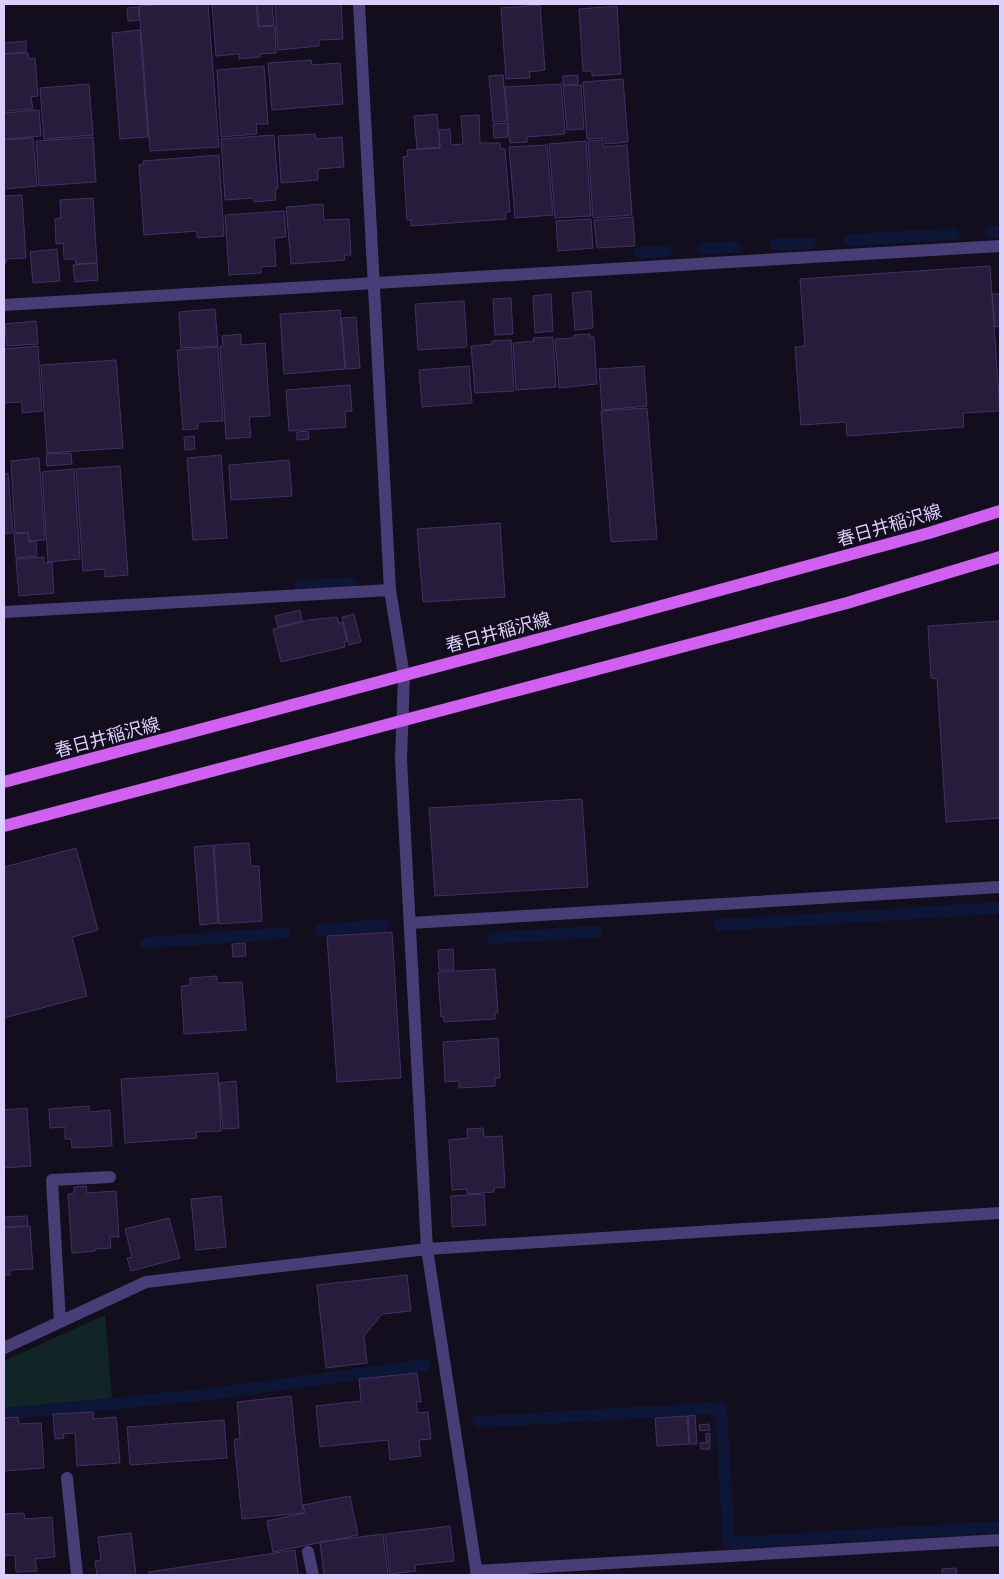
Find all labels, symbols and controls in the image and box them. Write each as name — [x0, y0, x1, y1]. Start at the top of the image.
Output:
street label: 春日井稲沢線 — [834, 500, 944, 550]
street label: 春日井稲沢線 — [443, 608, 553, 656]
street label: 春日井稲沢線 — [52, 713, 162, 761]

